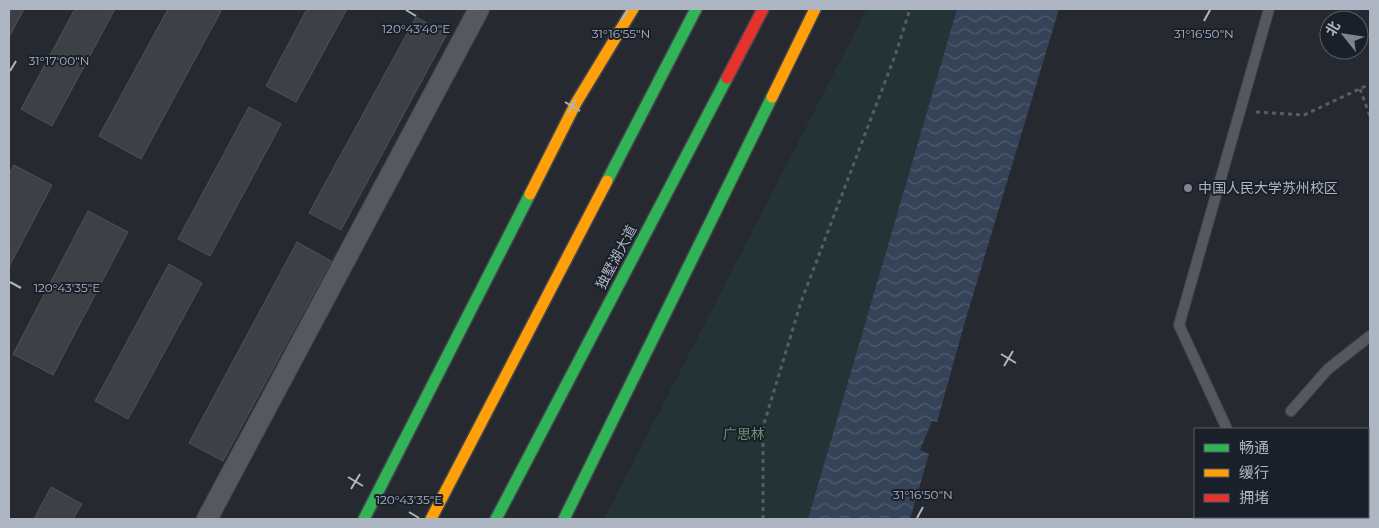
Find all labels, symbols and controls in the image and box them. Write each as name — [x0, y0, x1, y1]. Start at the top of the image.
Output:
north arrow — [1319, 10, 1369, 60]
text: 北 — [1321, 18, 1344, 39]
text: 120°43'40"E — [382, 21, 450, 36]
text: 31°16'55"N — [592, 26, 650, 41]
text: 31°16'50"N — [1174, 26, 1234, 41]
text: 31°17'00"N — [28, 53, 90, 68]
place label: 中国人民大学苏州校区 — [1198, 179, 1338, 197]
marker: 中国人民大学苏州校区 — [1182, 182, 1194, 194]
street label: 独墅湖大道 — [592, 222, 640, 292]
text: 120°43'35"E — [34, 280, 100, 295]
park label: 广思林 — [723, 425, 765, 443]
legend — [1194, 428, 1369, 518]
text: 畅通 — [1239, 438, 1269, 457]
text: 缓行 — [1239, 463, 1269, 482]
text: 31°16'50"N — [893, 487, 953, 502]
text: 拥堵 — [1239, 488, 1269, 507]
text: 120°43'35"E — [376, 492, 442, 507]

